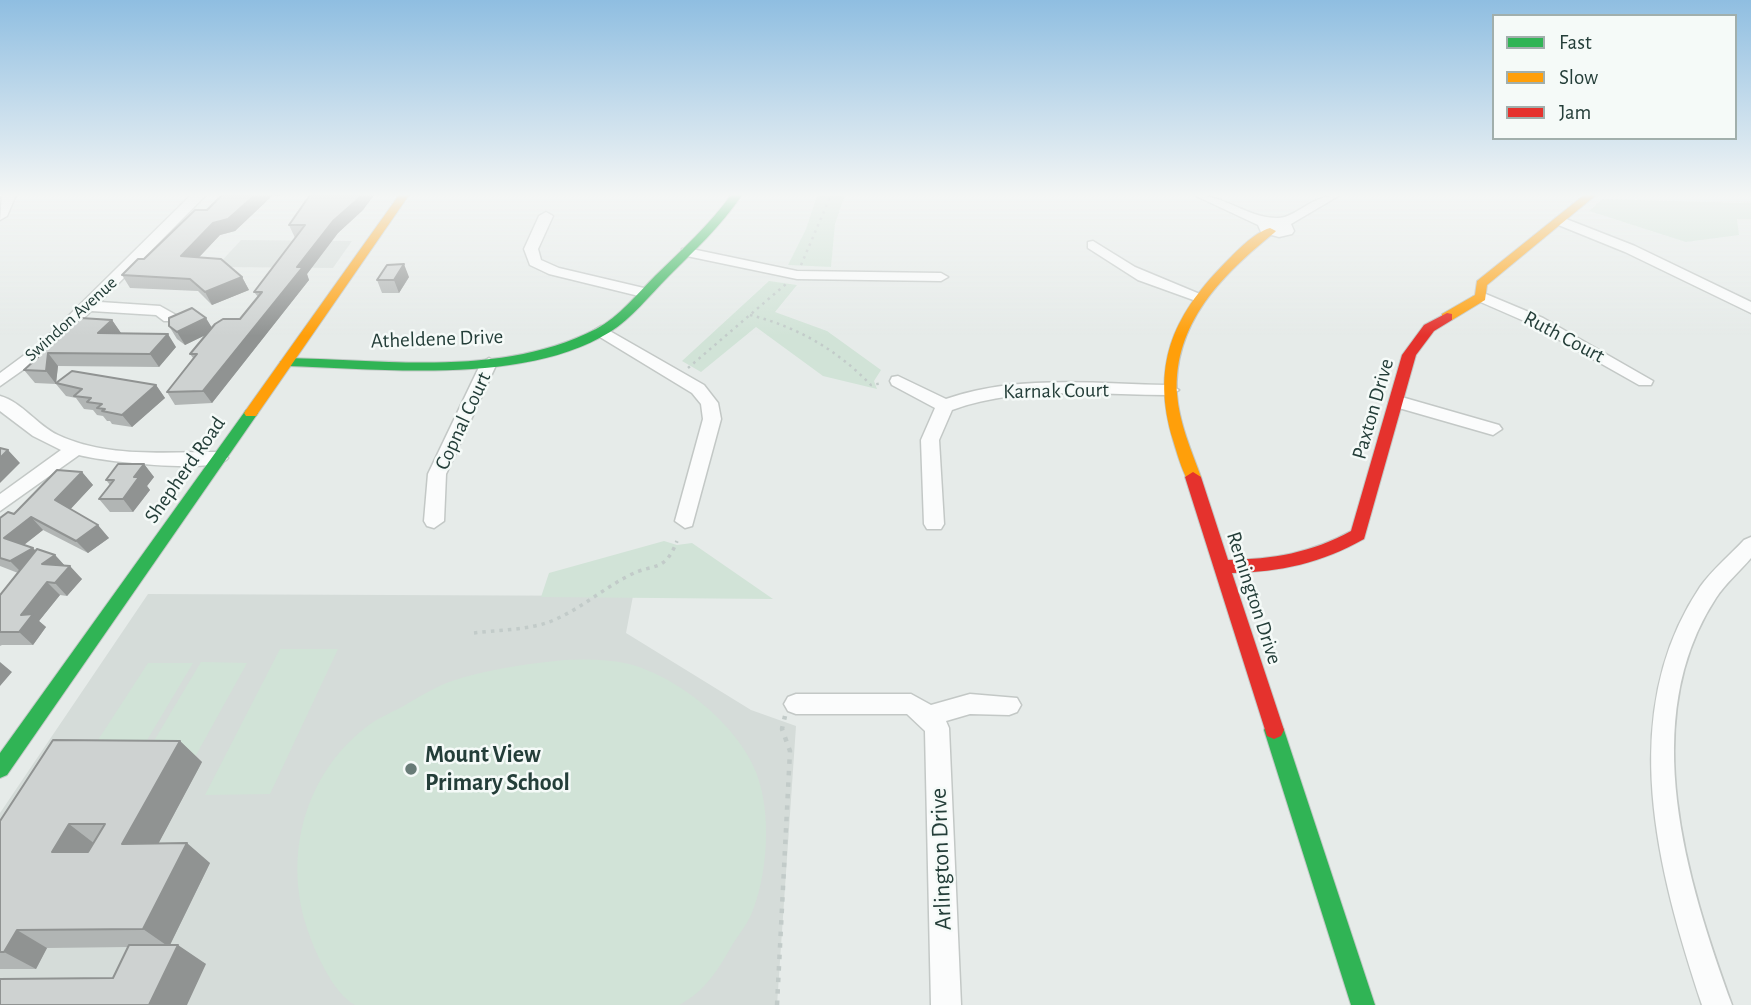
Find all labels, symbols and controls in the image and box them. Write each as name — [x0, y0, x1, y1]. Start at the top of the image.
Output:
legend — [1492, 14, 1737, 140]
text: Fast — [1559, 32, 1592, 53]
text: Slow — [1559, 67, 1598, 88]
text: Jam — [1559, 102, 1591, 123]
street label: Swindon Avenue — [20, 272, 122, 366]
street label: Ruth Court — [1519, 305, 1609, 369]
street label: Atheldene Drive — [370, 324, 504, 354]
street label: Paxton Drive — [1347, 356, 1399, 462]
street label: Copnal Court — [429, 368, 497, 474]
street label: Karnak Court — [1003, 377, 1109, 405]
street label: Shepherd Road — [139, 412, 231, 528]
street label: Remington Drive — [1221, 528, 1287, 668]
place label: Mount View Primary School — [425, 741, 570, 797]
marker: Mount View Primary School — [403, 761, 419, 777]
street label: Arlington Drive — [924, 787, 958, 931]

